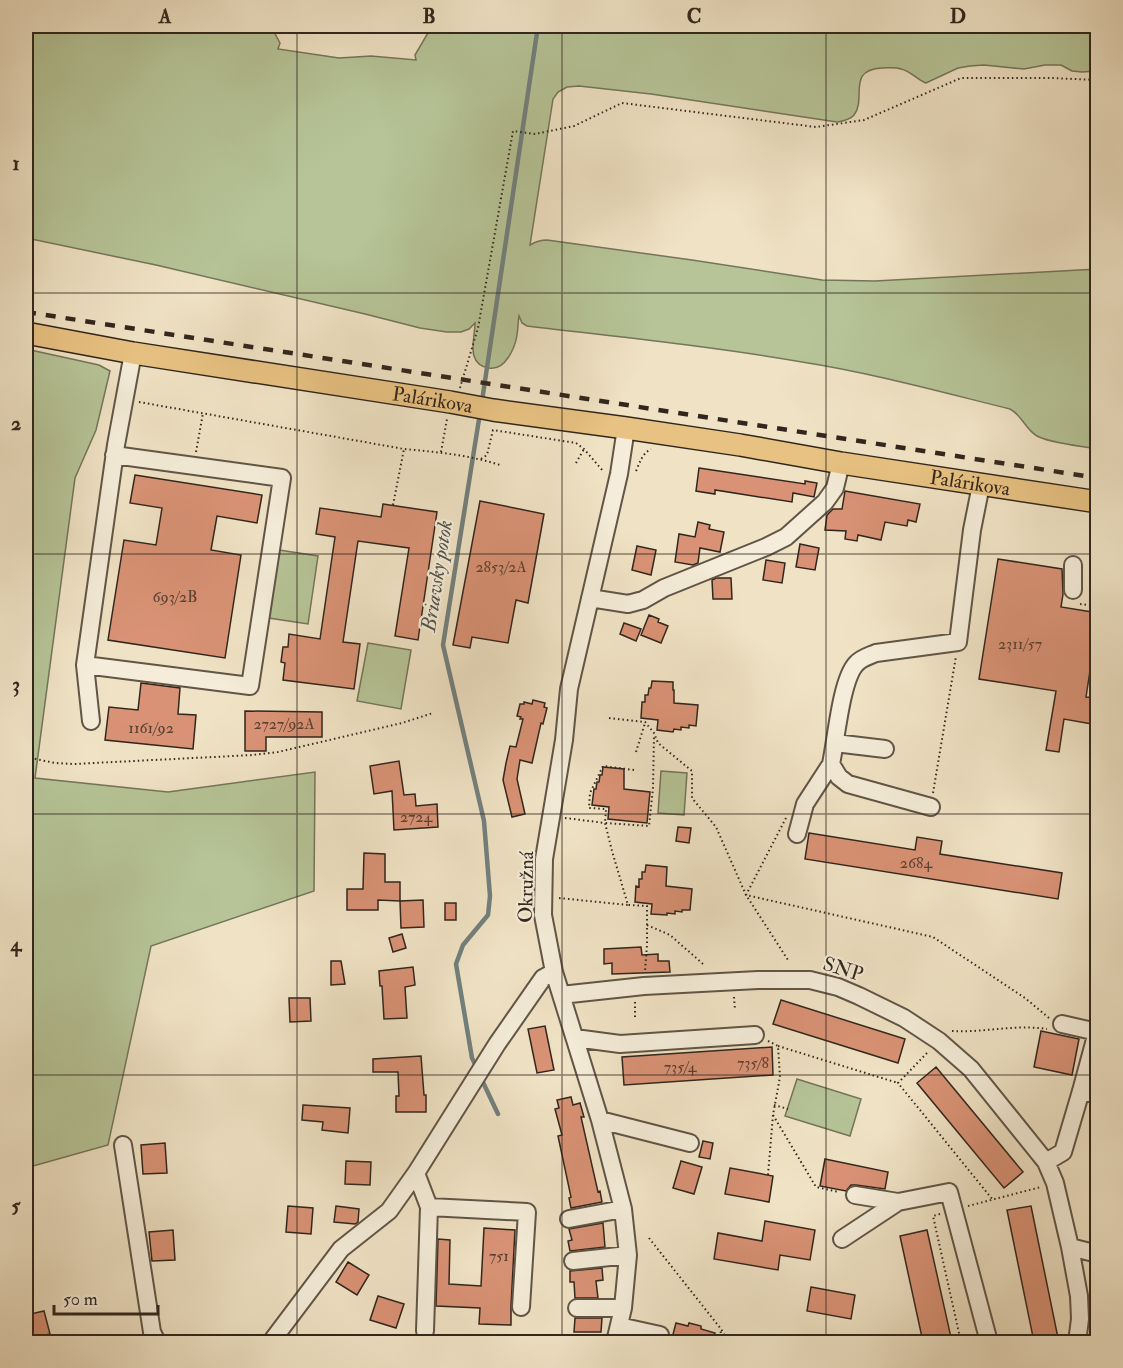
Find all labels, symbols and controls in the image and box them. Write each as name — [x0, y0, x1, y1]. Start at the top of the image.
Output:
text: A — [158, 4, 172, 29]
text: B — [422, 4, 436, 29]
text: C — [687, 4, 701, 29]
text: D — [950, 4, 966, 29]
text: 1 — [12, 151, 20, 176]
street label: Palárikova — [391, 381, 476, 419]
text: 2 — [11, 411, 21, 436]
street label: Palárikova — [928, 464, 1013, 501]
water label: Briavsky potok — [415, 518, 459, 635]
house number: 2853/2A — [475, 557, 527, 577]
house number: 693/2B — [152, 587, 198, 607]
house number: 2311/57 — [998, 634, 1043, 654]
text: 3 — [12, 672, 20, 697]
house number: 2727/92A — [253, 714, 315, 734]
house number: 1161/92 — [128, 718, 174, 738]
house number: 2724 — [400, 807, 433, 827]
street label: Okružná — [513, 850, 539, 923]
house number: 2684 — [900, 853, 934, 873]
text: 4 — [10, 932, 23, 957]
street label: SNP — [820, 951, 867, 987]
house number: 735/8 — [737, 1053, 770, 1073]
house number: 735/4 — [664, 1057, 698, 1077]
text: 5 — [12, 1193, 22, 1218]
house number: 751 — [489, 1246, 509, 1266]
scale bar — [54, 1278, 158, 1316]
text: 50 m — [63, 1288, 98, 1311]

